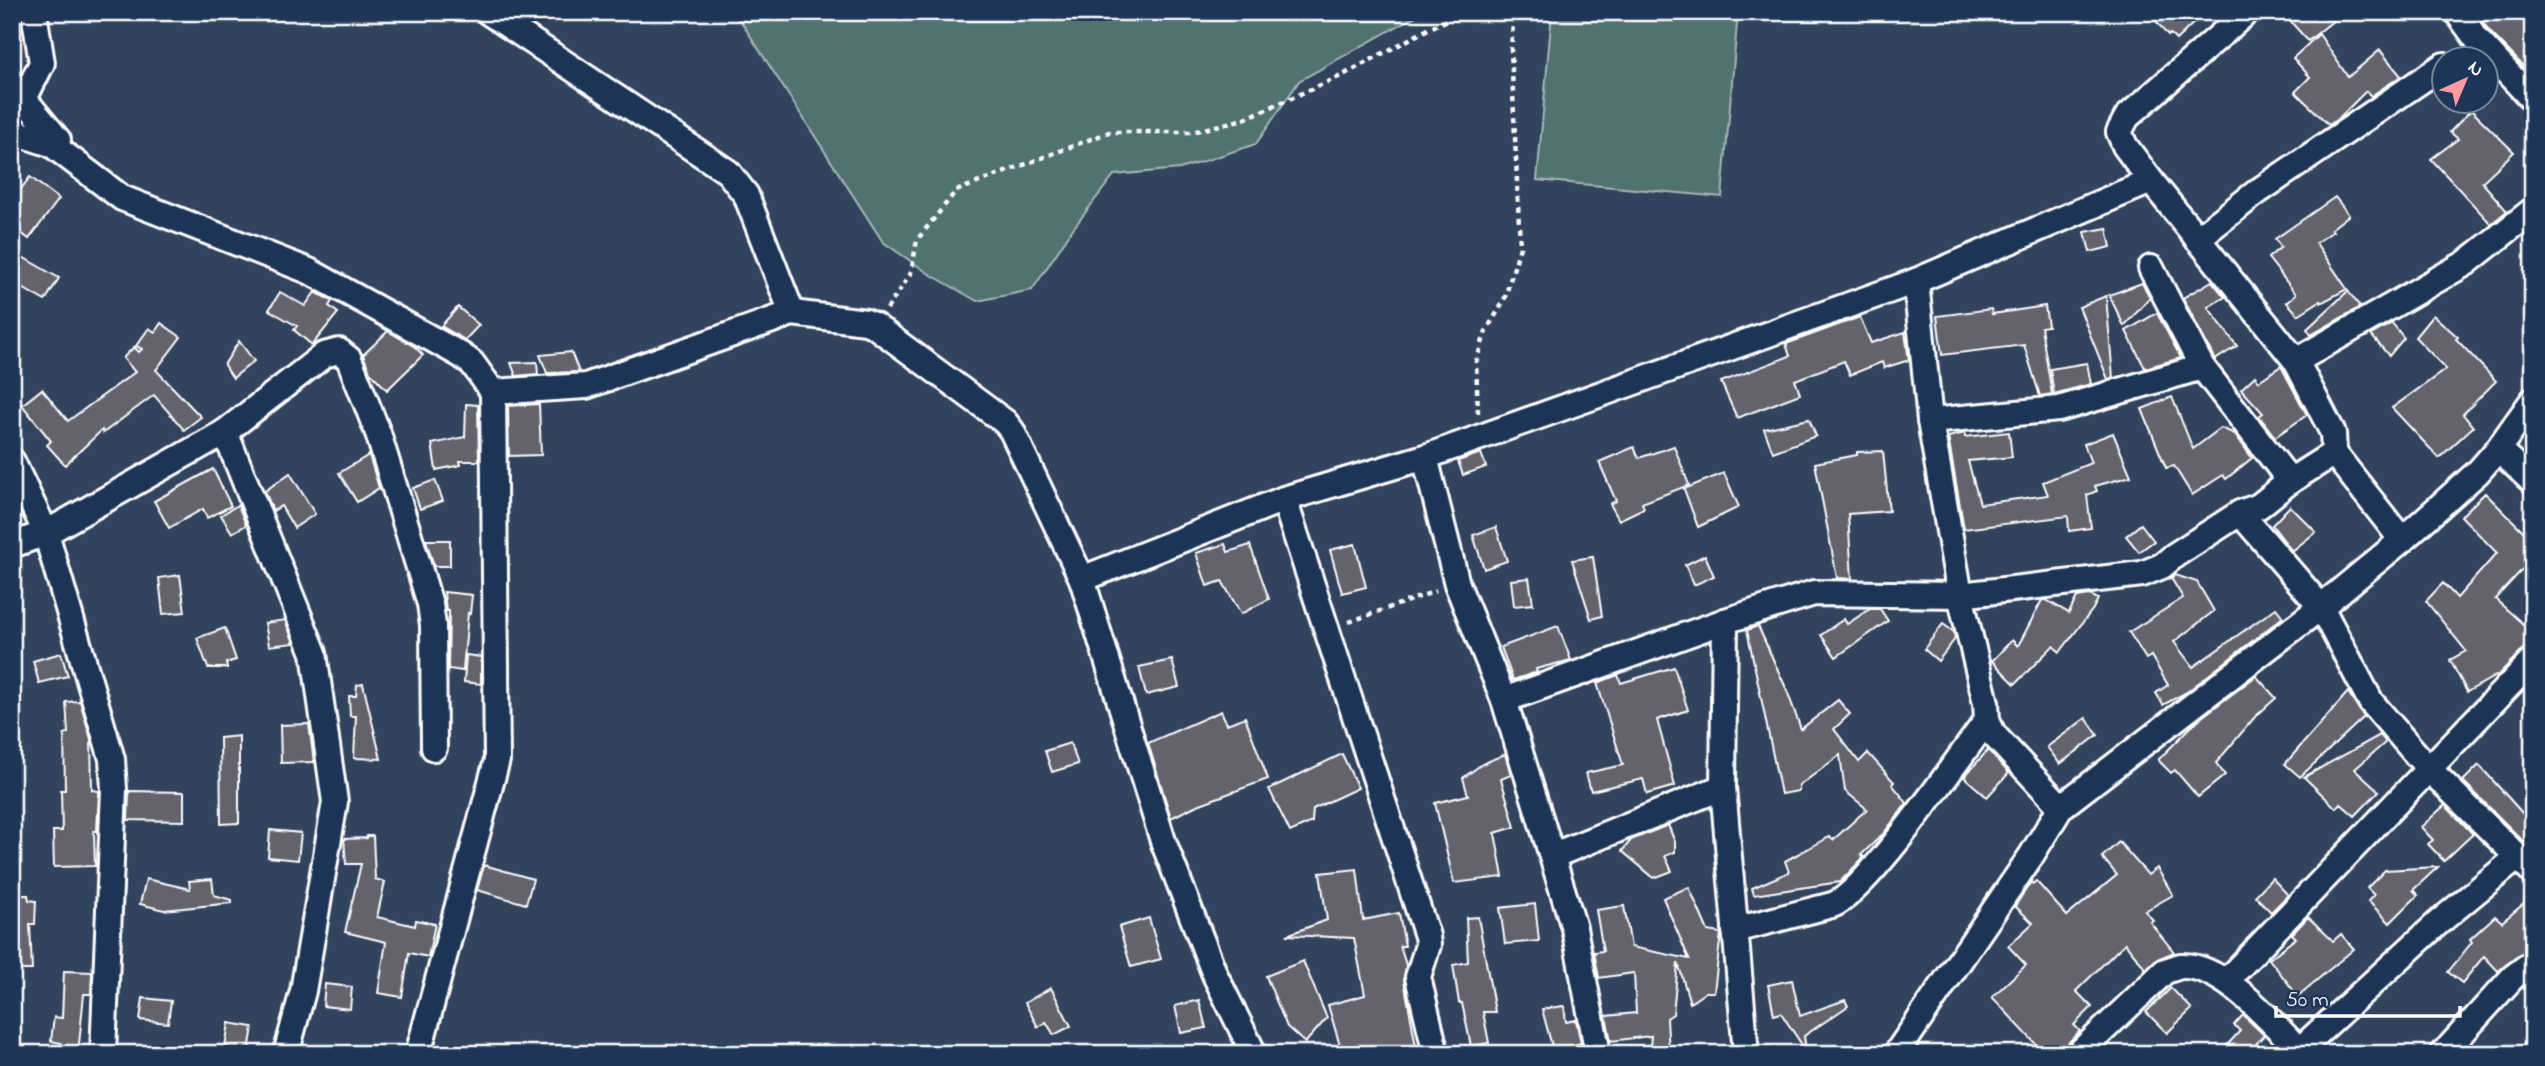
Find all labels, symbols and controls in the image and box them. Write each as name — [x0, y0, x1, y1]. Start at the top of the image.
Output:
north arrow — [2430, 46, 2500, 116]
text: N — [2461, 55, 2489, 84]
scale bar — [2276, 975, 2459, 1019]
text: 50 m — [2286, 986, 2329, 1016]

